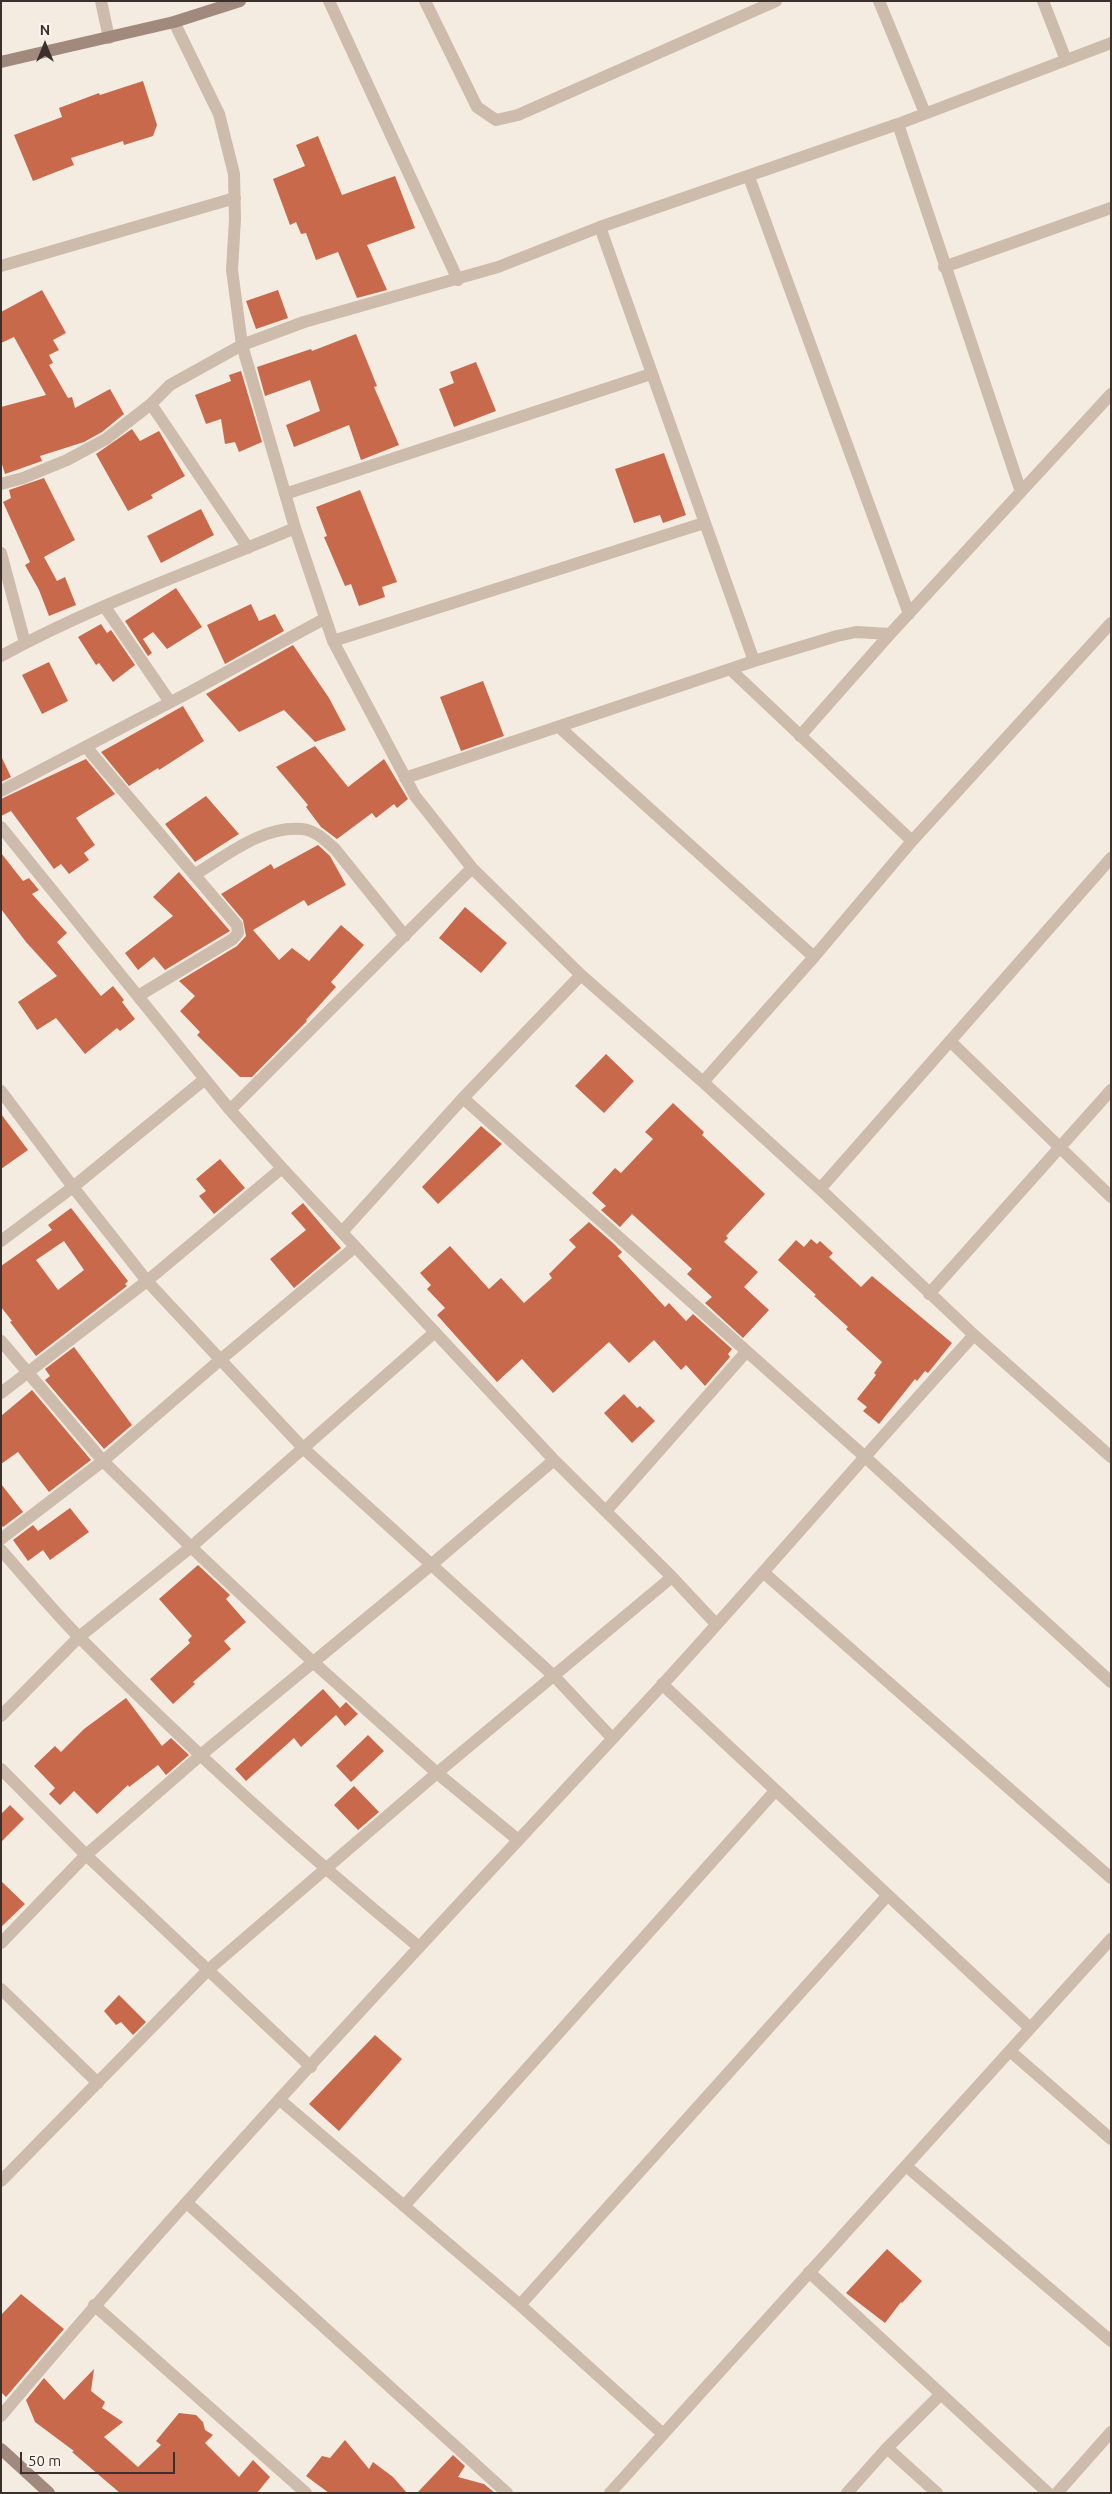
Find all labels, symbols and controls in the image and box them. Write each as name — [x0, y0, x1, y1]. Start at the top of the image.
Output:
north arrow — [20, 20, 70, 70]
text: N — [40, 22, 50, 38]
scale bar — [22, 2442, 178, 2474]
text: 50 m — [28, 2452, 61, 2469]

